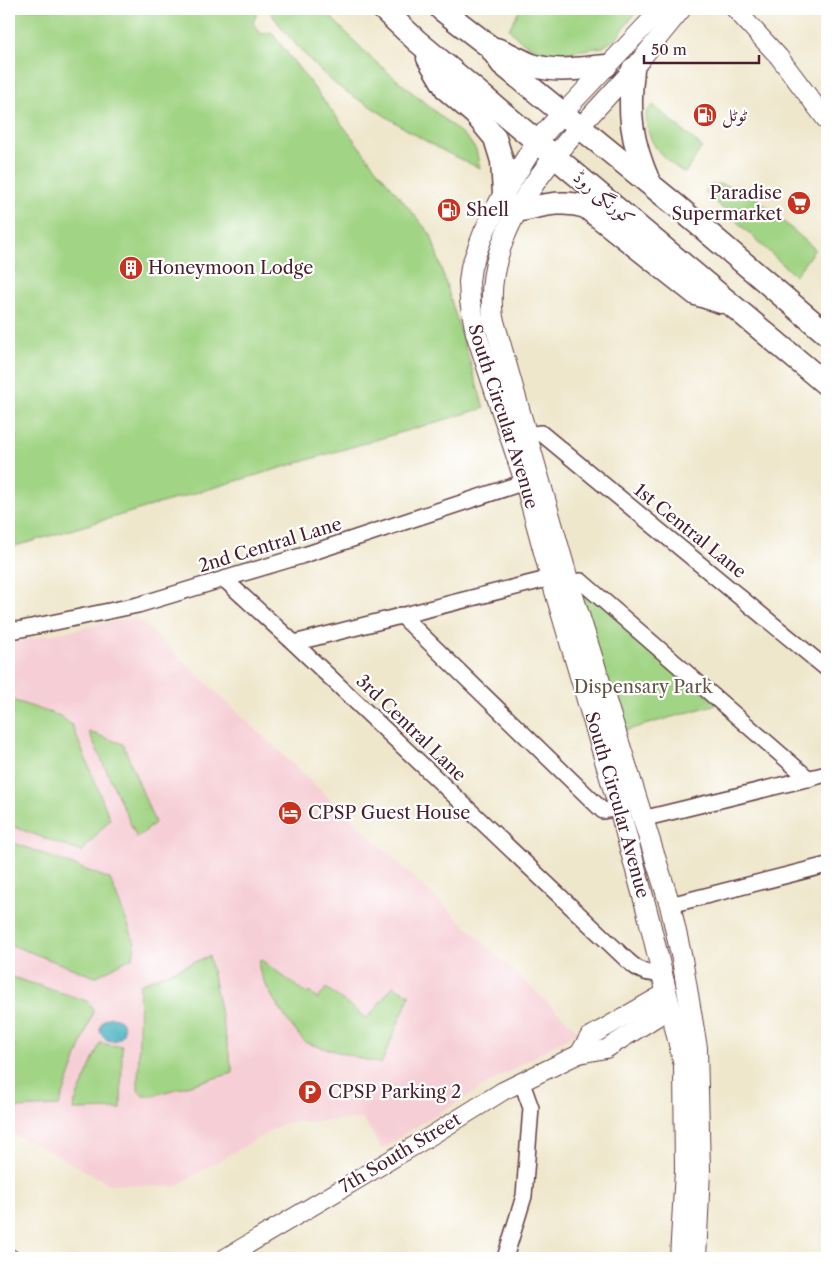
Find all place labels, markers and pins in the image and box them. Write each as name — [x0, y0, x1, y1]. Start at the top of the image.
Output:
fuel station icon: ٹوٹل — [692, 102, 718, 128]
place label: ٹوٹل — [722, 104, 748, 128]
place label: Paradise Supermarket — [671, 182, 783, 225]
supermarket icon: Paradise Supermarket — [786, 190, 812, 216]
fuel station icon: Shell — [436, 197, 462, 223]
place label: Shell — [466, 199, 509, 221]
building icon: Honeymoon Lodge — [118, 255, 144, 281]
place label: Honeymoon Lodge — [148, 257, 313, 279]
hotel icon: CPSP Guest House — [277, 800, 303, 826]
place label: CPSP Guest House — [308, 802, 470, 824]
parking icon: CPSP Parking 2 — [297, 1079, 323, 1105]
place label: CPSP Parking 2 — [328, 1081, 461, 1103]

